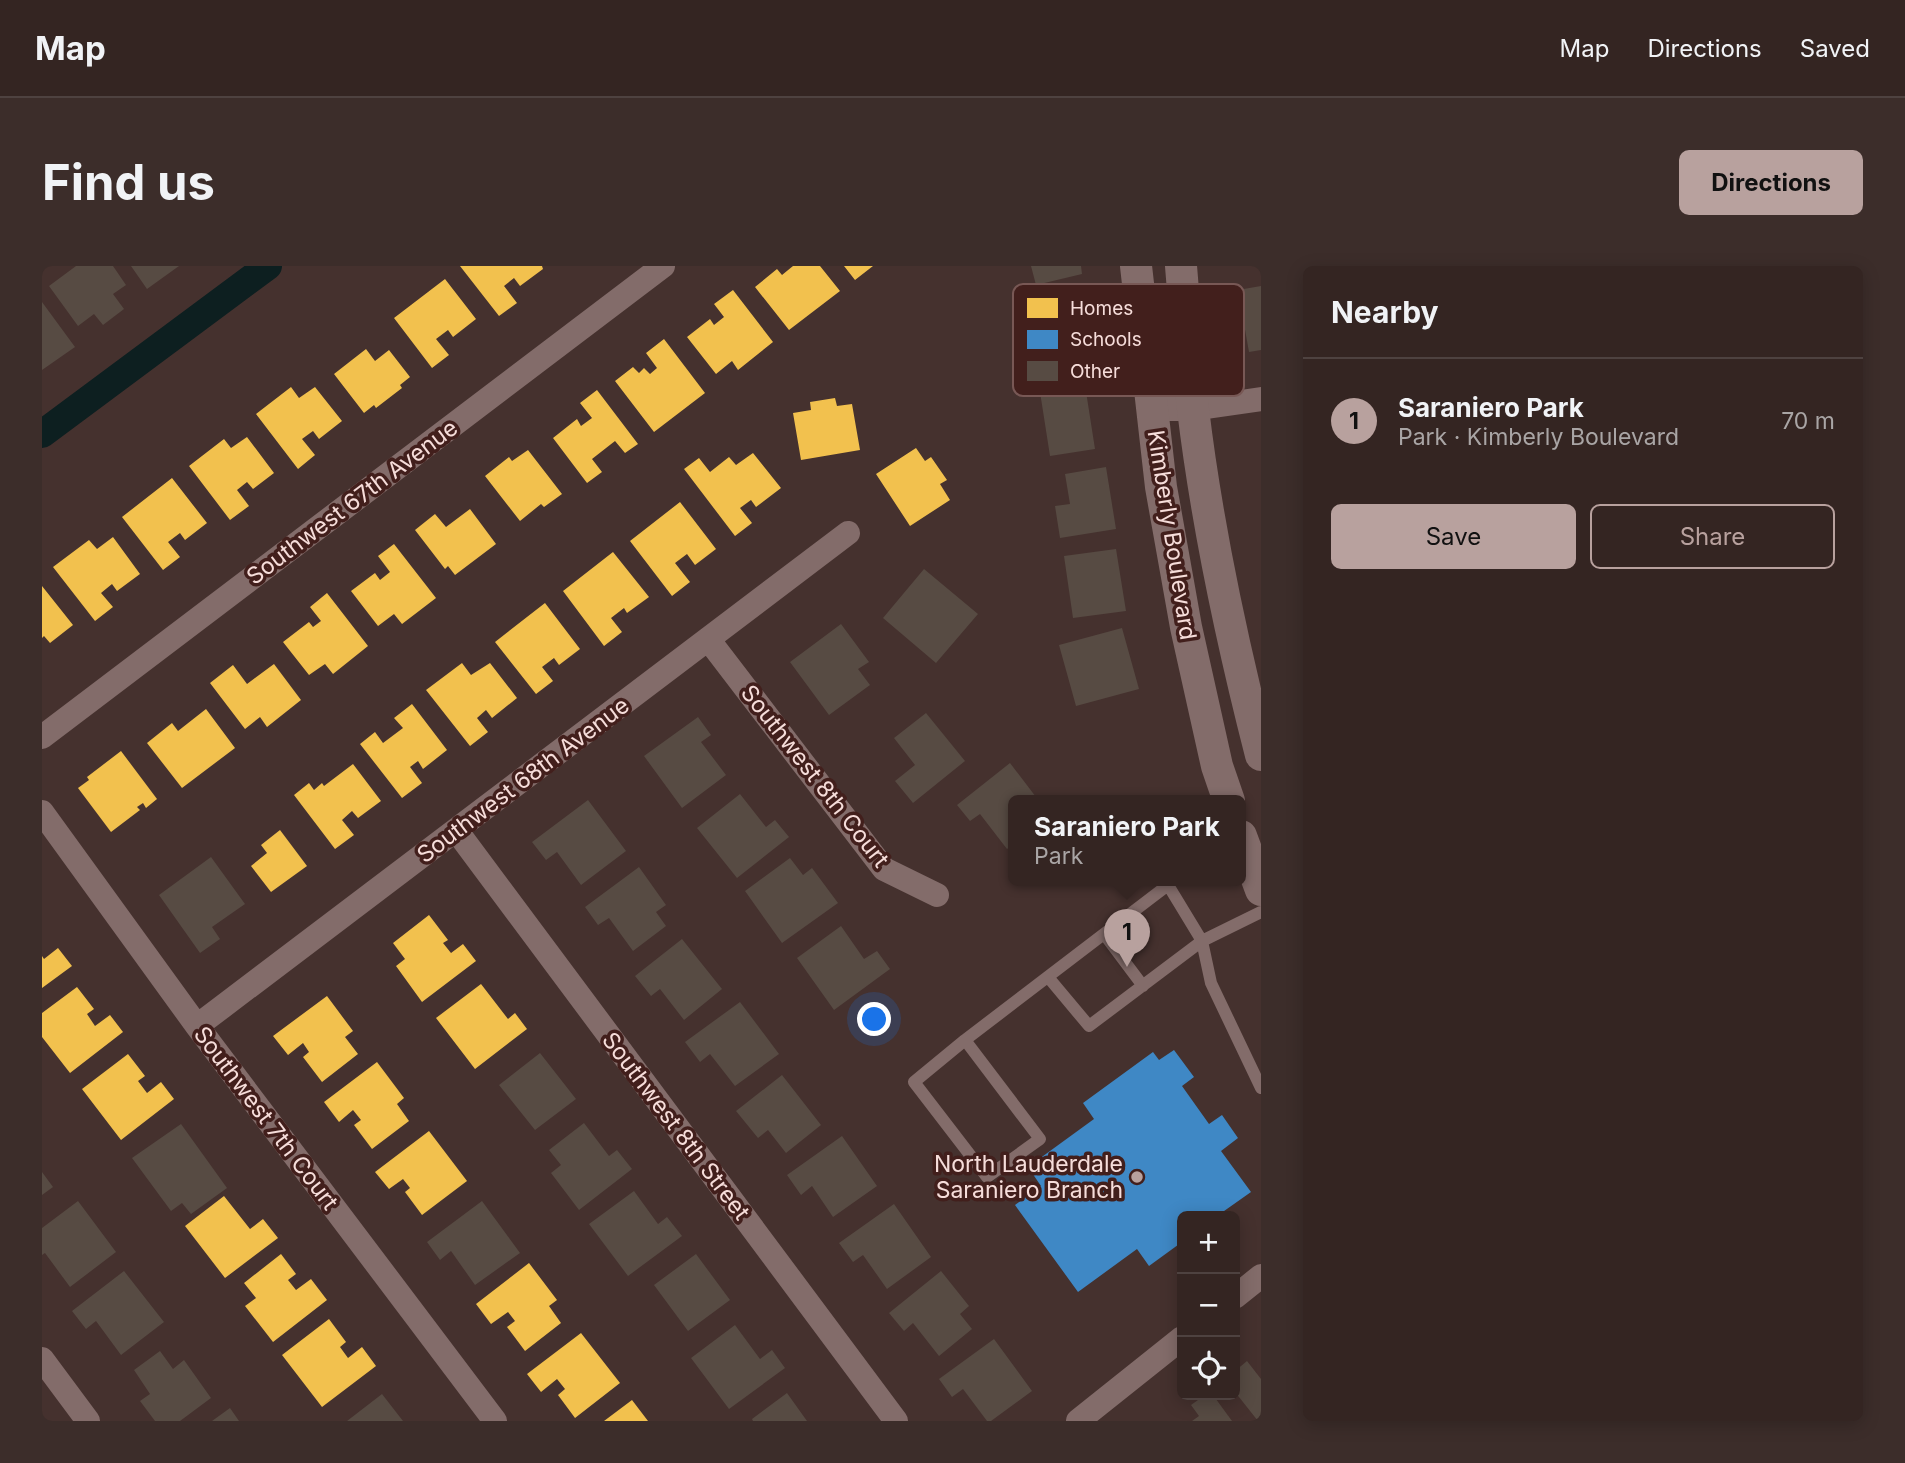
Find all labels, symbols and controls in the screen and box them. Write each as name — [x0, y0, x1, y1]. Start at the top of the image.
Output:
text: Map — [35, 28, 106, 68]
text: Map — [1560, 34, 1609, 63]
text: Directions — [1647, 34, 1762, 63]
text: Saved — [1800, 34, 1870, 63]
button: Directions — [1679, 150, 1863, 215]
text: Find us — [42, 153, 215, 212]
legend — [1013, 284, 1244, 396]
text: Nearby — [1331, 294, 1439, 330]
text: Homes — [1070, 297, 1133, 320]
text: Schools — [1070, 328, 1142, 351]
text: Other — [1070, 360, 1120, 383]
text: Saraniero Park — [1398, 392, 1584, 423]
text: 1 — [1349, 407, 1359, 435]
text: 70 m — [1781, 407, 1835, 435]
street label: Southwest 67th Avenue — [241, 414, 463, 590]
text: Park · Kimberly Boulevard — [1398, 423, 1679, 451]
street label: Kimberly Boulevard — [1142, 428, 1202, 642]
button: Save — [1331, 504, 1576, 569]
button: Share — [1590, 504, 1835, 569]
street label: Southwest 8th Court — [735, 679, 895, 873]
street label: Southwest 68th Avenue — [412, 691, 634, 869]
popup — [1008, 795, 1246, 886]
text: Saraniero Park — [1034, 811, 1220, 842]
text: Park — [1034, 842, 1083, 870]
pin: 1 — [1104, 909, 1150, 967]
your location — [857, 1002, 891, 1036]
street label: Southwest 7th Court — [188, 1021, 344, 1216]
street label: Southwest 8th Street — [596, 1027, 756, 1226]
place label: North Lauderdale Saraniero Branch — [934, 1150, 1123, 1204]
marker: North Lauderdale Saraniero Branch — [1129, 1169, 1145, 1185]
map controls — [1177, 1211, 1240, 1400]
button: + — [1177, 1211, 1240, 1274]
button: − — [1177, 1274, 1240, 1337]
button: locate — [1177, 1337, 1240, 1400]

